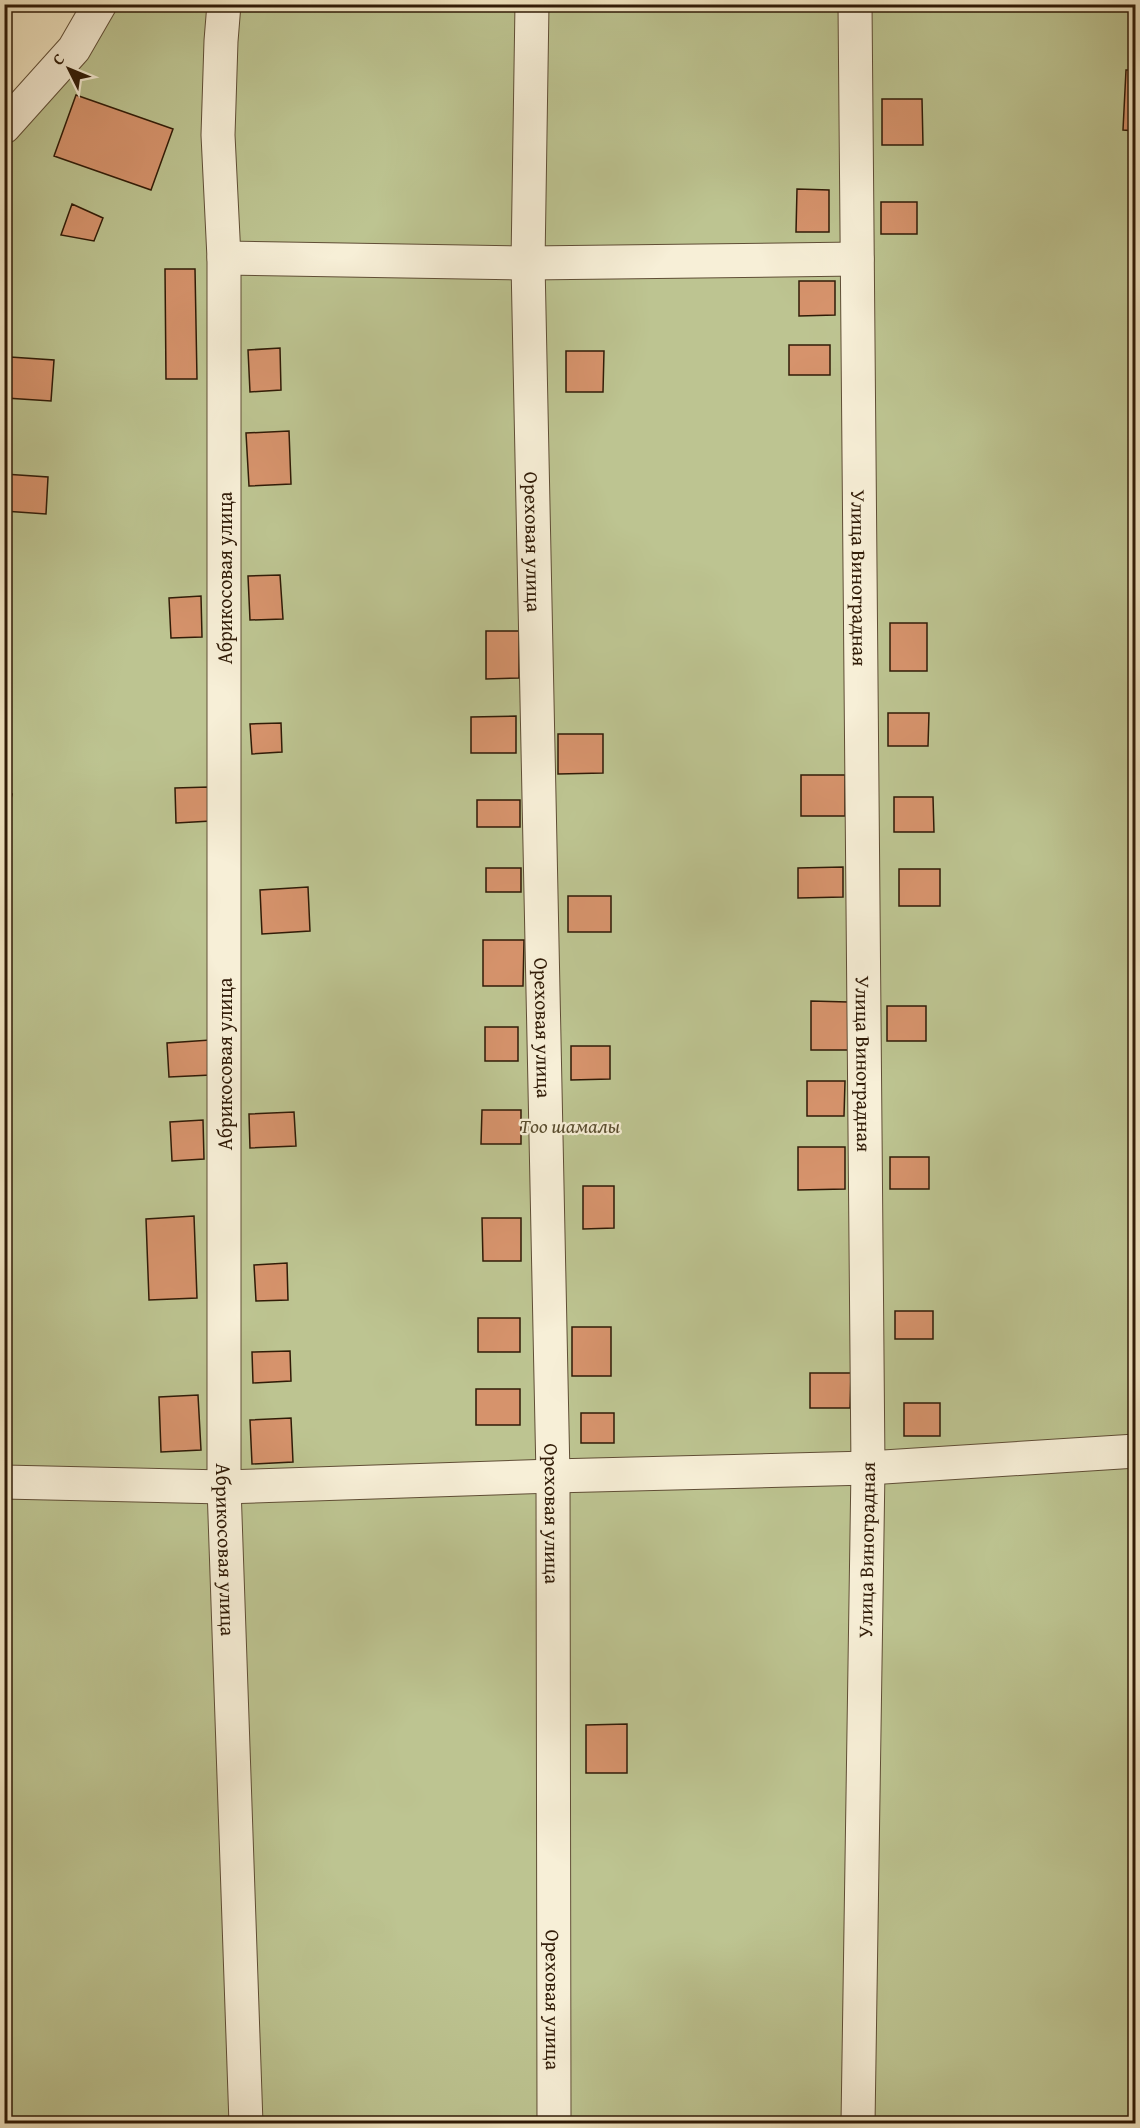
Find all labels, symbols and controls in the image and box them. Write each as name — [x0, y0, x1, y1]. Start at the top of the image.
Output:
north arrow — [39, 39, 99, 99]
text: С — [46, 47, 70, 70]
street label: Ореховая улица — [518, 471, 550, 613]
street label: Улица Виноградная — [845, 490, 875, 666]
street label: Абрикосовая улица — [210, 491, 239, 664]
street label: Ореховая улица — [528, 957, 560, 1099]
street label: Улица Виноградная — [849, 976, 880, 1152]
street label: Абрикосовая улица — [210, 977, 239, 1150]
park label: Тоо шамалы — [520, 1111, 621, 1140]
street label: Ореховая улица — [538, 1443, 568, 1585]
street label: Улица Виноградная — [850, 1462, 882, 1638]
street label: Абрикосовая улица — [209, 1463, 244, 1637]
street label: Ореховая улица — [539, 1929, 568, 2071]

